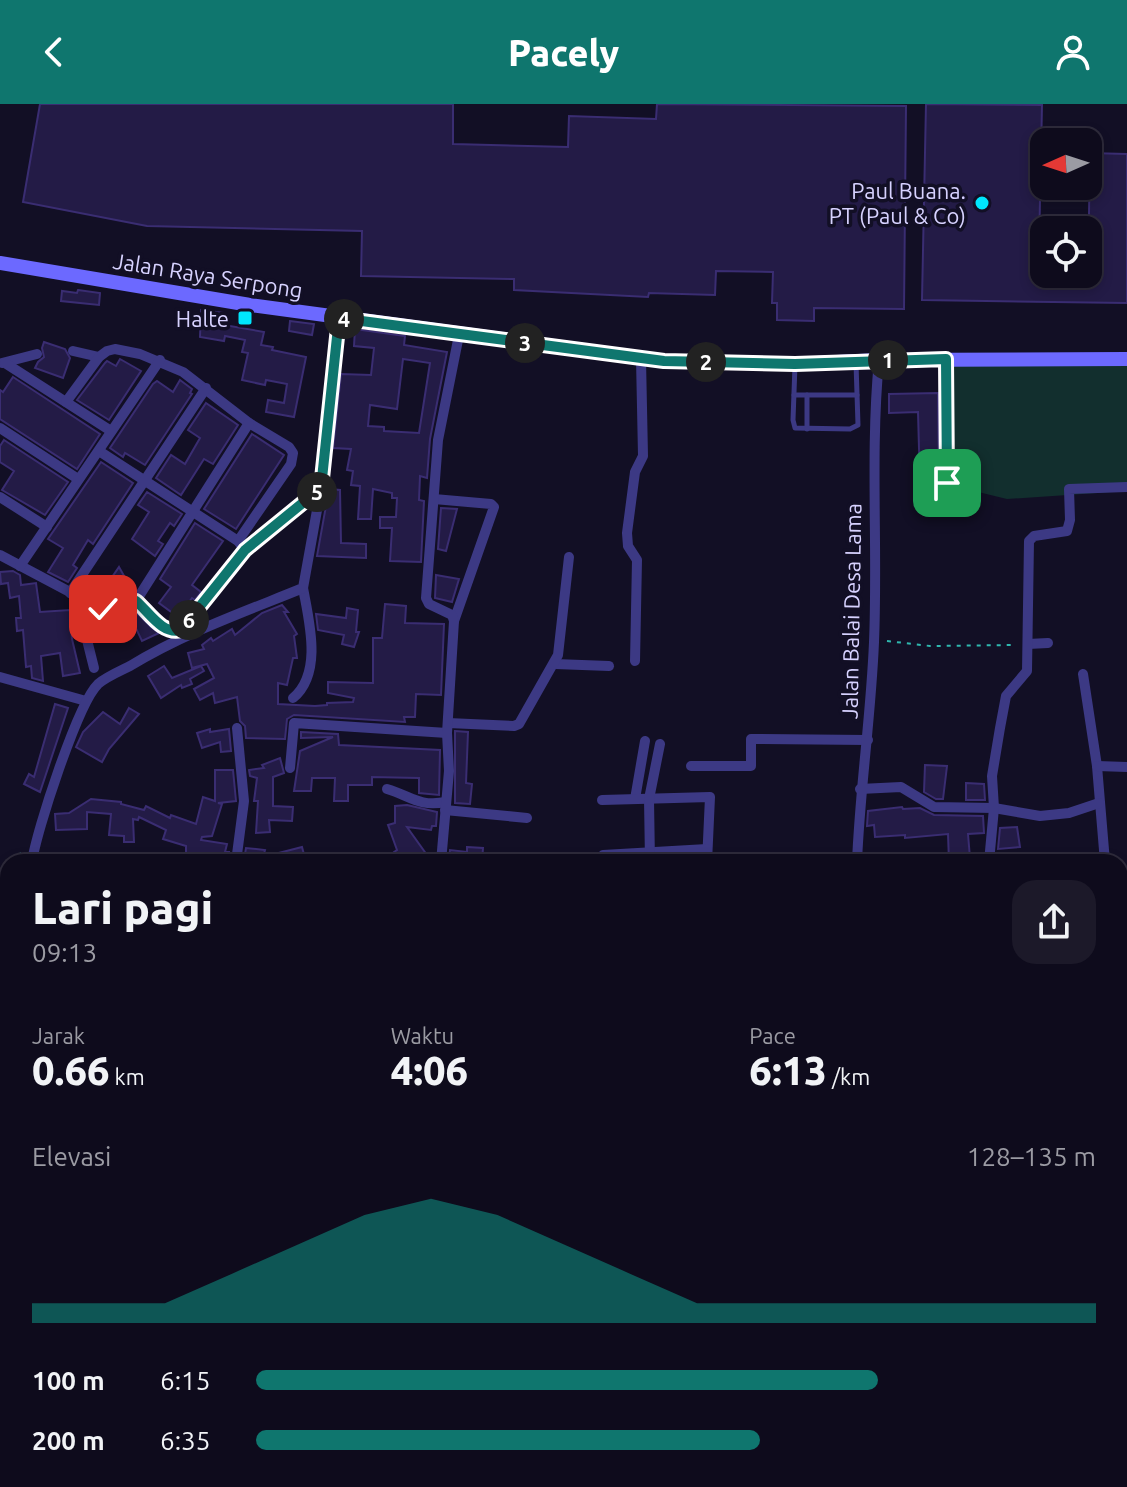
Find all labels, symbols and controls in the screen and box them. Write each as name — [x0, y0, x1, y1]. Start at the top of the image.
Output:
icon: back — [32, 30, 76, 74]
icon: person — [1051, 30, 1095, 74]
text: Pacely — [508, 32, 619, 73]
north arrow — [1030, 128, 1102, 200]
map controls — [1030, 128, 1102, 288]
place label: Paul Buana. PT (Paul & Co) — [829, 178, 966, 229]
marker: Paul Buana. PT (Paul & Co) — [973, 194, 991, 212]
button: locate — [1030, 216, 1102, 288]
street label: Jalan Raya Serpong — [111, 248, 305, 302]
pin: 4 — [324, 299, 364, 339]
place label: Halte — [176, 306, 229, 331]
text: 4 — [338, 306, 350, 331]
marker: Halte — [236, 309, 254, 327]
pin: 3 — [505, 323, 545, 363]
text: 3 — [519, 330, 531, 355]
pin: 1 — [868, 340, 908, 380]
pin: 2 — [686, 342, 726, 382]
text: 1 — [882, 347, 894, 372]
text: 2 — [700, 349, 712, 374]
pin — [913, 449, 981, 517]
icon: arrive — [925, 461, 969, 505]
pin: 5 — [297, 472, 337, 512]
text: 5 — [311, 479, 323, 504]
street label: Jalan Balai Desa Lama — [837, 503, 865, 719]
pin — [69, 575, 137, 643]
icon: check — [81, 587, 125, 631]
pin: 6 — [169, 600, 209, 640]
text: 6 — [183, 607, 195, 632]
button: share — [1012, 880, 1096, 964]
text: Lari pagi — [32, 883, 213, 932]
text: 09:13 — [32, 938, 97, 967]
text: Jarak — [32, 1023, 85, 1048]
text: Waktu — [391, 1023, 454, 1048]
text: Pace — [749, 1023, 796, 1048]
text: 0.66 — [32, 1048, 110, 1093]
text: 4:06 — [391, 1048, 468, 1093]
text: 6:13 — [749, 1048, 827, 1093]
text: km — [110, 1064, 145, 1089]
text: /km — [827, 1064, 870, 1089]
text: Elevasi — [32, 1142, 111, 1171]
text: 128–135 m — [967, 1142, 1096, 1171]
text: 100 m — [32, 1366, 105, 1395]
text: 6:15 — [160, 1366, 210, 1395]
text: 200 m — [32, 1426, 105, 1455]
text: 6:35 — [160, 1426, 210, 1455]

